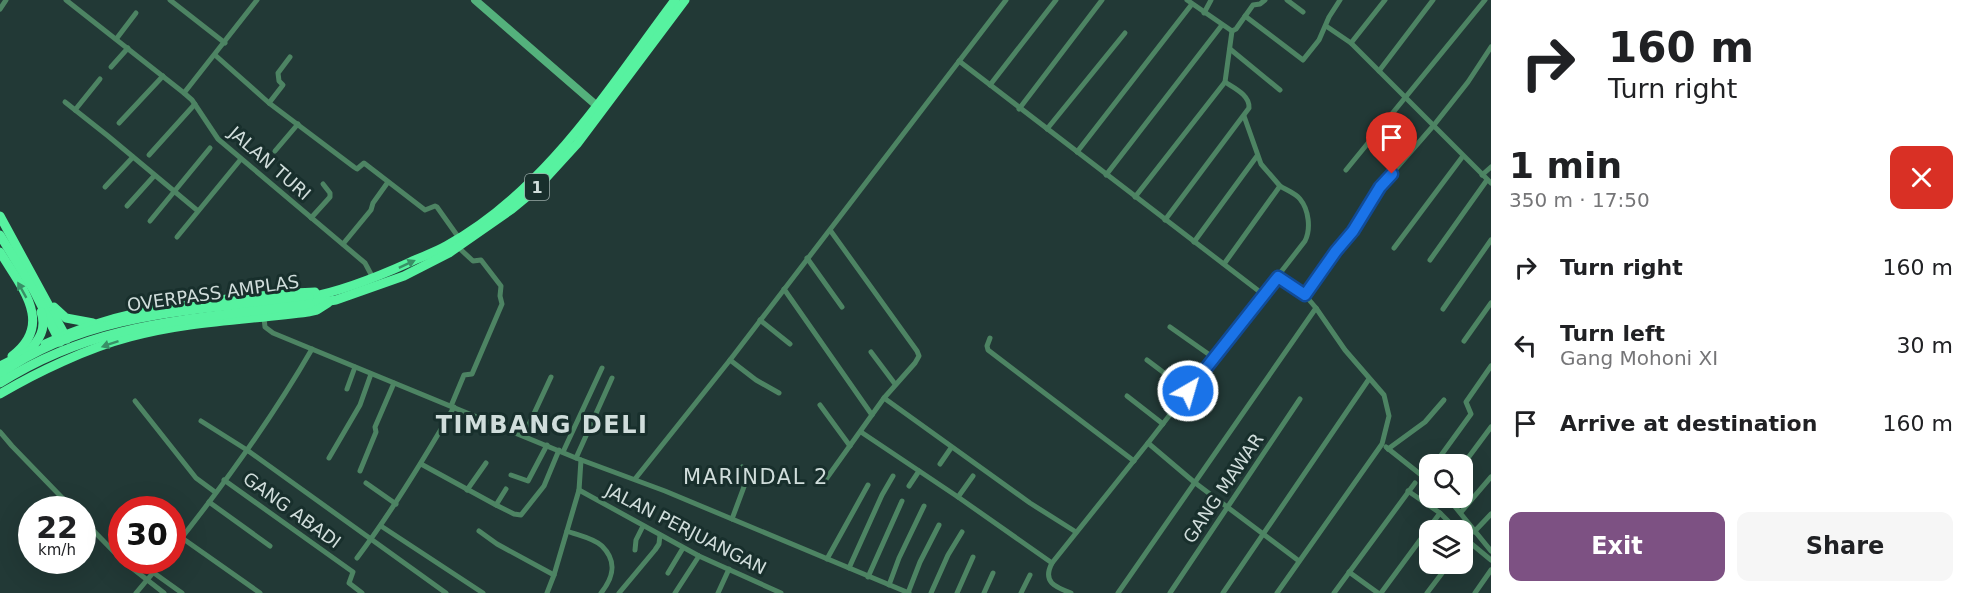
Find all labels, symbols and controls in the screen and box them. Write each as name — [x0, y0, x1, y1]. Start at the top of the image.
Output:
text: 160 m — [1608, 23, 1754, 72]
icon: right — [1509, 24, 1587, 102]
text: Turn right — [1608, 73, 1737, 104]
pin — [1366, 112, 1417, 174]
street label: JALAN TURI — [224, 121, 315, 204]
icon: arrive — [1375, 121, 1408, 154]
text: 1 min — [1509, 145, 1622, 186]
button: close — [1890, 146, 1953, 209]
road number: 1 — [525, 174, 549, 200]
text: 350 m · 17:50 — [1509, 188, 1650, 212]
icon: right — [1509, 251, 1542, 284]
text: Turn right — [1560, 255, 1683, 280]
text: 160 m — [1883, 255, 1953, 280]
one-way arrow — [398, 259, 415, 268]
street label: OVERPASS AMPLAS — [126, 271, 300, 315]
one-way arrow — [17, 281, 27, 298]
text: Turn left — [1560, 321, 1665, 346]
icon: left — [1509, 329, 1542, 362]
text: 30 m — [1897, 333, 1953, 358]
one-way arrow — [101, 339, 119, 349]
text: Gang Mohoni XI — [1560, 346, 1718, 370]
position arrow — [1156, 359, 1220, 423]
icon: arrive — [1509, 407, 1542, 440]
district label: TIMBANG DELI — [436, 411, 648, 439]
text: Arrive at destination — [1560, 411, 1817, 436]
text: 160 m — [1883, 411, 1953, 436]
street label: GANG MAWAR — [1179, 429, 1267, 547]
map controls — [1419, 454, 1473, 574]
button: search — [1419, 454, 1473, 508]
district label: MARINDAL 2 — [683, 465, 829, 489]
street label: GANG ABADI — [239, 468, 345, 552]
street label: JALAN PERJUANGAN — [601, 479, 770, 579]
speed limit sign: 30 — [108, 496, 186, 574]
text: 22 — [36, 510, 78, 545]
button: Exit — [1509, 512, 1725, 581]
button: Share — [1737, 512, 1953, 581]
button: layers — [1419, 520, 1473, 574]
text: km/h — [38, 541, 76, 559]

